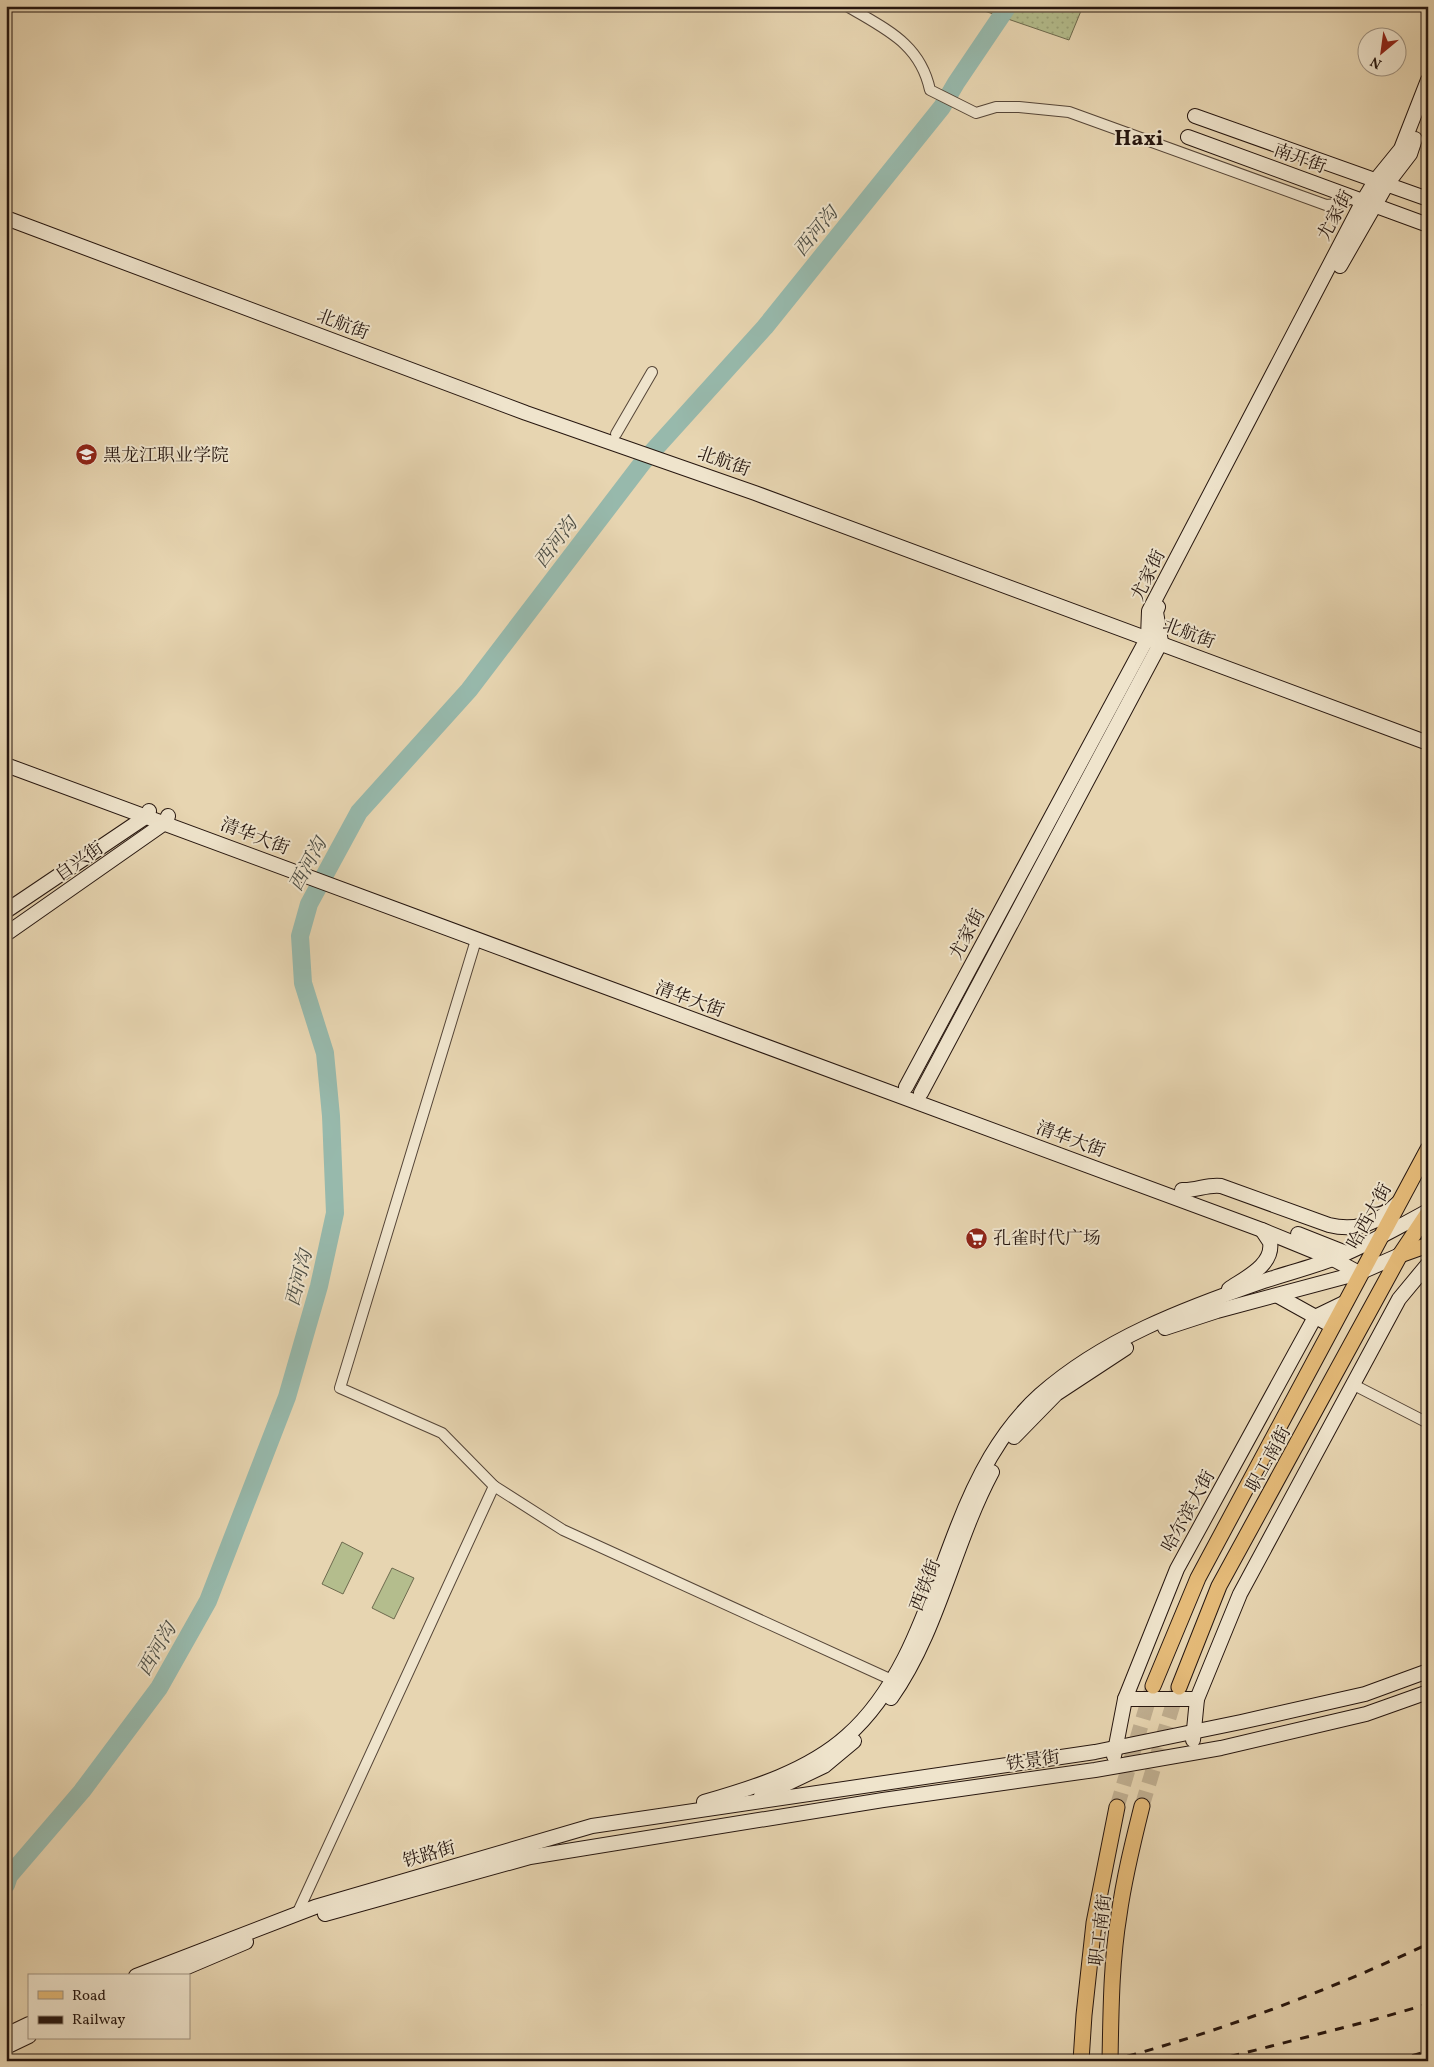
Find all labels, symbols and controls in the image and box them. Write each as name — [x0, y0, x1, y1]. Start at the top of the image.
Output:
north arrow — [1356, 28, 1406, 78]
text: N — [1367, 51, 1385, 73]
district label: Haxi — [1114, 124, 1164, 155]
street label: 南开街 — [1270, 138, 1329, 180]
street label: 尤家街 — [1313, 186, 1360, 245]
water label: 西河沟 — [789, 200, 846, 263]
street label: 北航街 — [313, 304, 372, 347]
street label: 北航街 — [694, 441, 753, 483]
school or university icon: 黑龙江职业学院 — [75, 443, 99, 467]
place label: 黑龙江职业学院 — [103, 444, 229, 469]
water label: 西河沟 — [529, 510, 586, 574]
street label: 尤家街 — [1126, 546, 1172, 605]
street label: 北航街 — [1159, 613, 1218, 656]
street label: 清华大街 — [216, 813, 293, 862]
water label: 西河沟 — [284, 831, 335, 896]
street label: 自兴街 — [51, 837, 109, 888]
street label: 尤家街 — [945, 905, 992, 964]
street label: 清华大街 — [651, 976, 728, 1024]
street label: 清华大街 — [1032, 1116, 1109, 1164]
street label: 哈西大街 — [1342, 1179, 1399, 1254]
supermarket icon: 孔雀时代广场 — [965, 1226, 989, 1250]
place label: 孔雀时代广场 — [993, 1227, 1101, 1252]
water label: 西河沟 — [280, 1245, 320, 1309]
street label: 职工南街 — [1241, 1422, 1298, 1497]
street label: 哈尔滨大街 — [1157, 1466, 1222, 1557]
street label: 西铁街 — [905, 1556, 948, 1615]
water label: 西河沟 — [132, 1616, 185, 1681]
street label: 铁景街 — [1005, 1745, 1062, 1778]
street label: 铁路街 — [400, 1836, 459, 1875]
street label: 职工南街 — [1085, 1893, 1118, 1967]
legend — [28, 1974, 190, 2040]
text: Road — [72, 1986, 106, 2007]
text: Railway — [72, 2010, 125, 2031]

